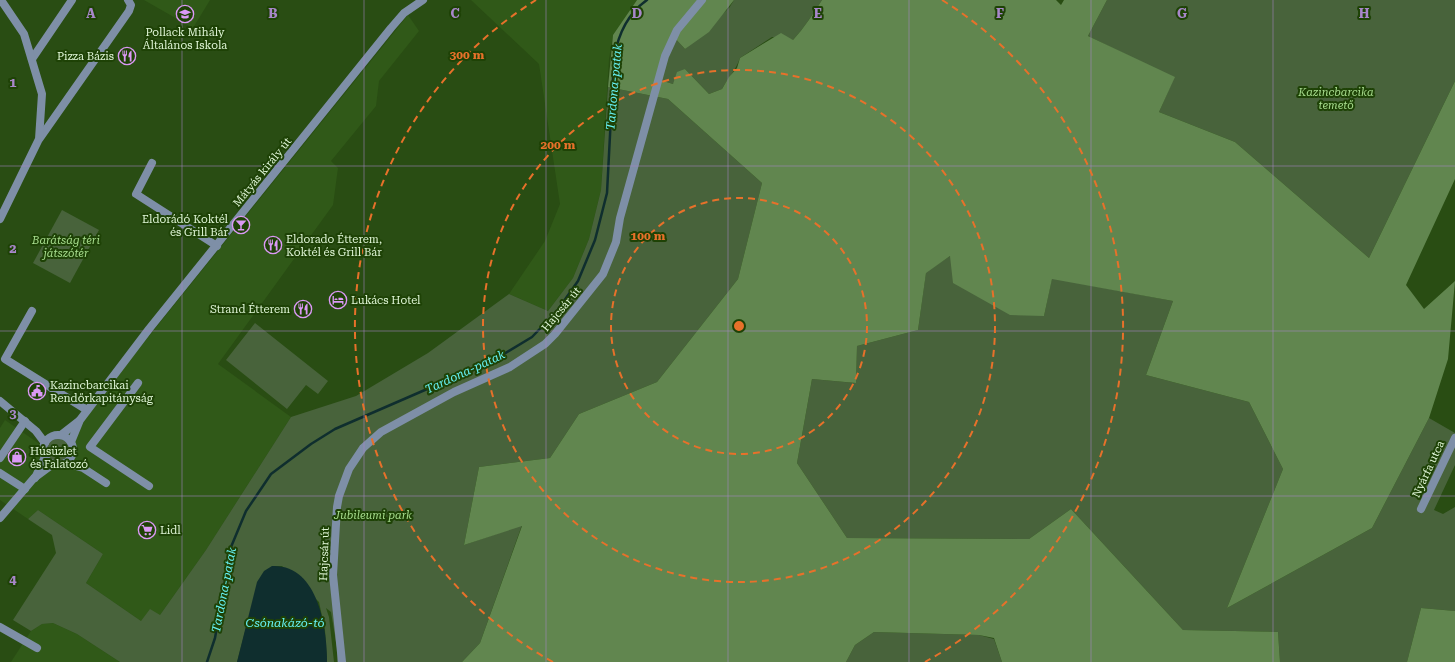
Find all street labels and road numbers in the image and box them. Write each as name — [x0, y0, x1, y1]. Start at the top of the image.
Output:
street label: Mátyás király út — [231, 135, 294, 210]
street label: Hajcsár út — [539, 284, 584, 334]
street label: Nyárfa utca — [1410, 439, 1447, 500]
street label: Hajcsár út — [317, 527, 332, 581]

